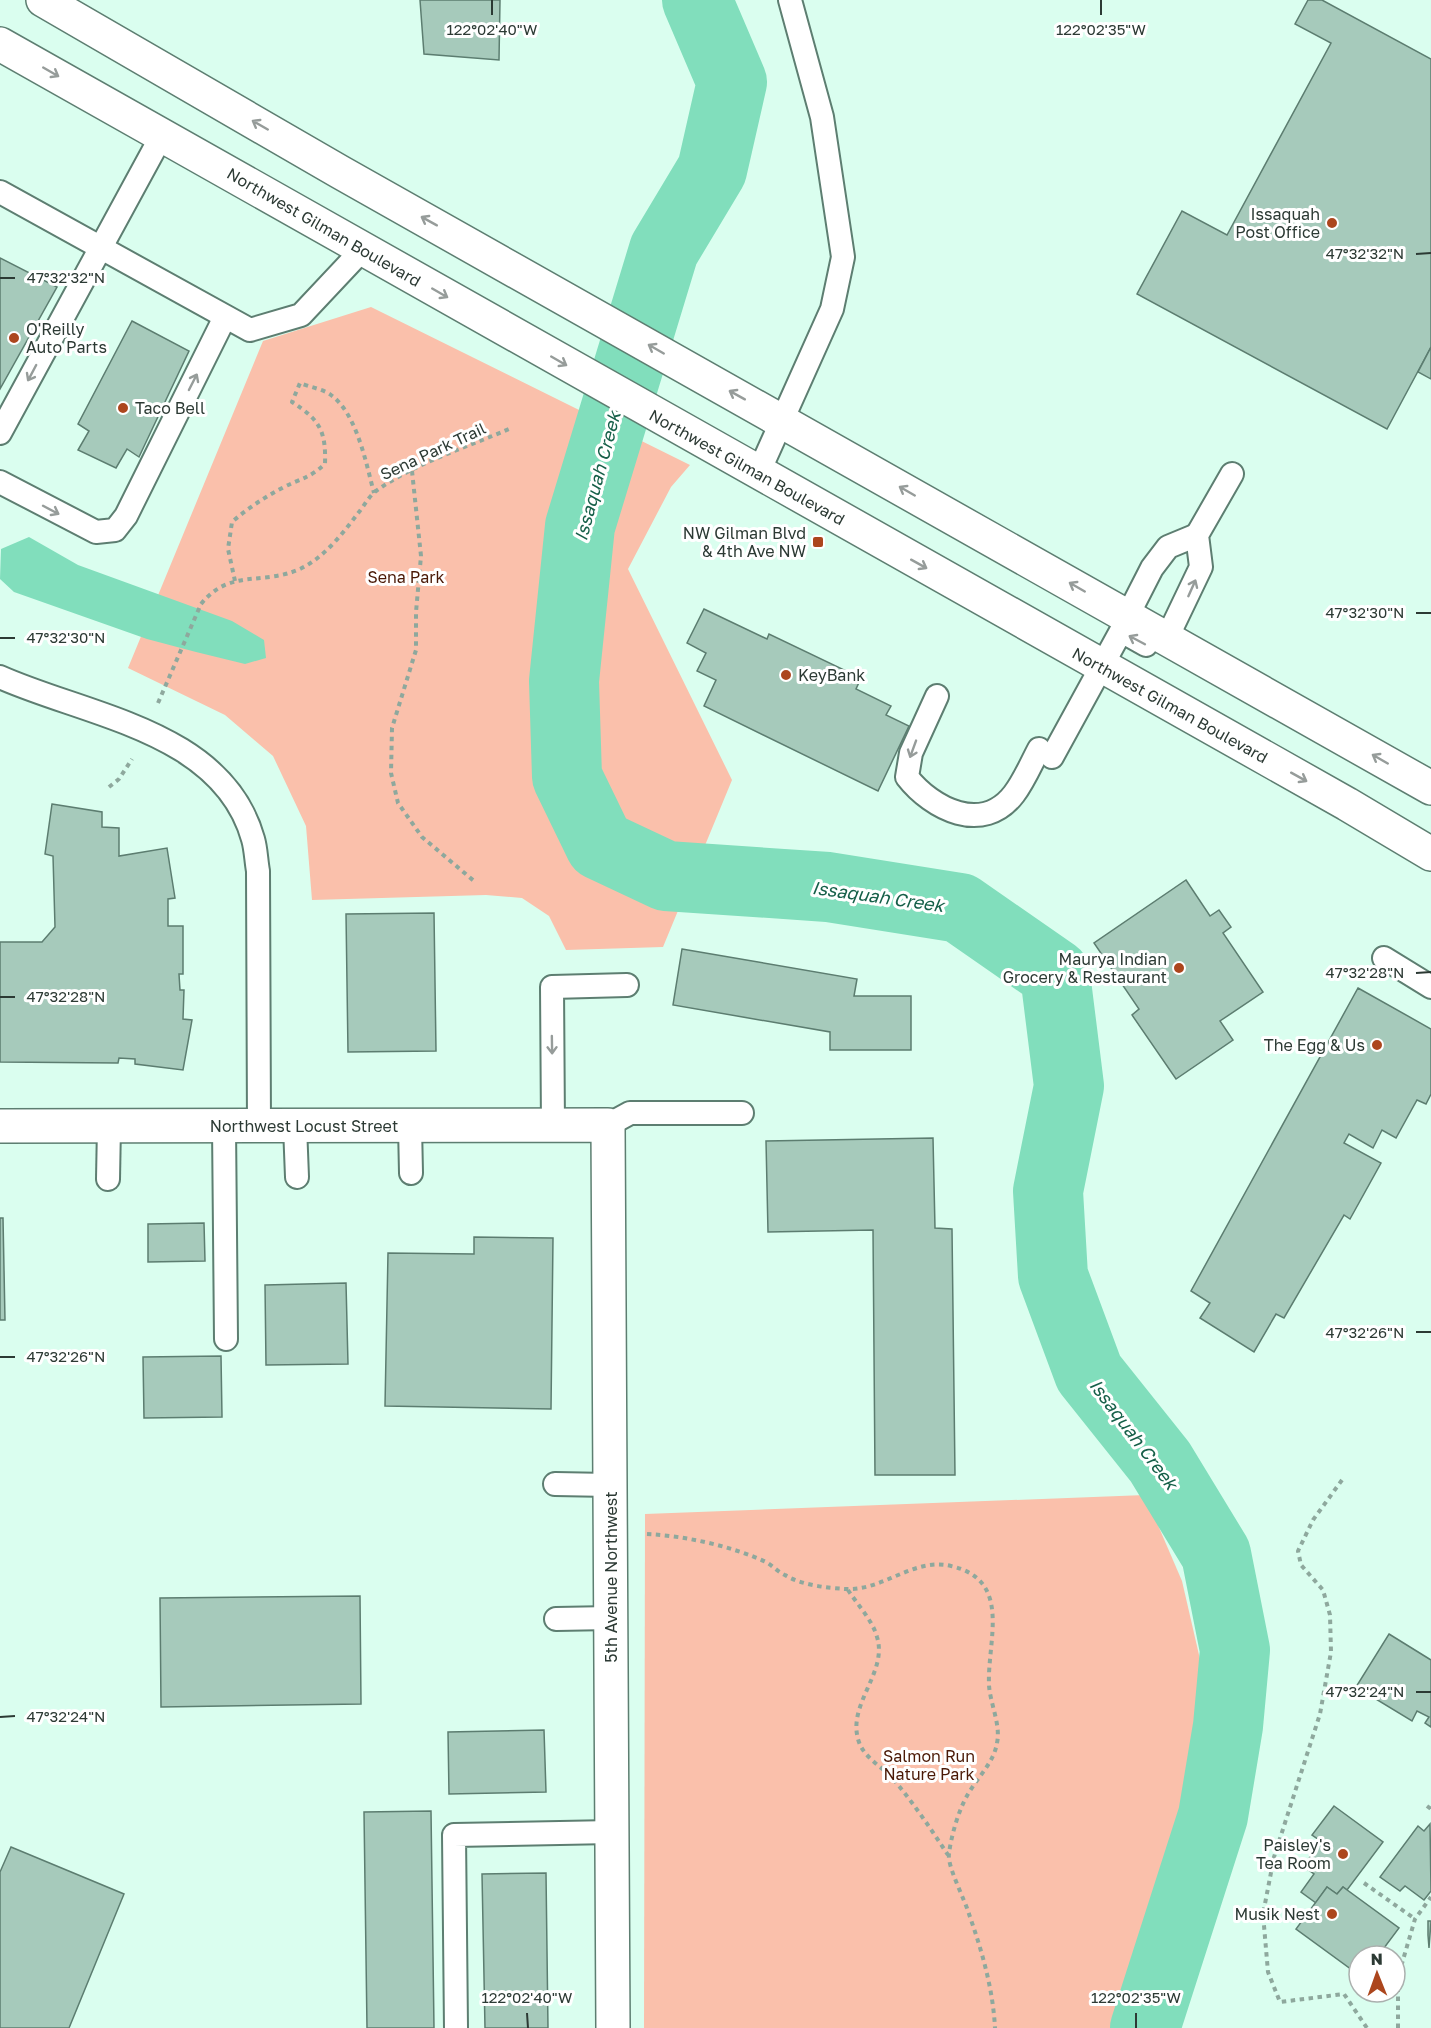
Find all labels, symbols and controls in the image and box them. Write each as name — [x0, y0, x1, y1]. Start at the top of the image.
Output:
text: 122°02'40"W — [447, 20, 537, 38]
text: 122°02'35"W — [1056, 20, 1146, 38]
one-way arrow — [42, 67, 59, 79]
one-way arrow — [252, 119, 269, 131]
street label: Northwest Gilman Boulevard — [224, 163, 424, 291]
place label: Issaquah Post Office — [1235, 204, 1320, 242]
one-way arrow — [421, 215, 438, 227]
marker: Issaquah Post Office — [1325, 216, 1339, 230]
text: 47°32'32"N — [1326, 244, 1404, 262]
text: 47°32'32"N — [27, 268, 105, 286]
one-way arrow — [431, 287, 448, 299]
place label: O'Reilly Auto Parts — [26, 319, 107, 357]
marker: O'Reilly Auto Parts — [7, 331, 21, 345]
one-way arrow — [648, 343, 665, 355]
one-way arrow — [550, 356, 568, 367]
one-way arrow — [26, 363, 37, 381]
one-way arrow — [187, 373, 199, 391]
one-way arrow — [729, 389, 747, 400]
place label: Taco Bell — [135, 398, 205, 418]
marker: Taco Bell — [116, 401, 130, 415]
street label: Northwest Gilman Boulevard — [646, 405, 848, 529]
water label: Issaquah Creek — [569, 407, 625, 543]
street label: Sena Park Trail — [377, 418, 489, 484]
one-way arrow — [899, 485, 916, 497]
one-way arrow — [42, 505, 60, 516]
place label: NW Gilman Blvd & 4th Ave NW — [683, 523, 806, 561]
marker: NW Gilman Blvd & 4th Ave NW — [811, 535, 825, 549]
one-way arrow — [910, 558, 927, 570]
park label: Sena Park — [367, 567, 445, 587]
one-way arrow — [1186, 580, 1198, 598]
one-way arrow — [1069, 581, 1086, 593]
text: 47°32'30"N — [1325, 603, 1405, 621]
text: 47°32'30"N — [26, 628, 106, 646]
one-way arrow — [1129, 634, 1146, 646]
street label: Northwest Gilman Boulevard — [1069, 643, 1271, 767]
place label: KeyBank — [798, 665, 865, 685]
marker: KeyBank — [779, 668, 793, 682]
one-way arrow — [906, 739, 917, 758]
one-way arrow — [1372, 753, 1389, 765]
one-way arrow — [1290, 771, 1307, 783]
water label: Issaquah Creek — [811, 876, 947, 916]
place label: Maurya Indian Grocery & Restaurant — [1003, 949, 1167, 987]
marker: Maurya Indian Grocery & Restaurant — [1172, 961, 1186, 975]
text: 47°32'28"N — [1326, 963, 1404, 981]
text: 47°32'28"N — [27, 987, 105, 1005]
one-way arrow — [546, 1035, 558, 1055]
place label: The Egg & Us — [1264, 1035, 1365, 1055]
marker: The Egg & Us — [1370, 1038, 1384, 1052]
street label: Northwest Locust Street — [210, 1116, 398, 1136]
text: 47°32'26"N — [1326, 1323, 1404, 1341]
text: 47°32'26"N — [27, 1347, 105, 1365]
water label: Issaquah Creek — [1085, 1374, 1184, 1495]
street label: 5th Avenue Northwest — [601, 1491, 621, 1663]
text: 47°32'24"N — [1326, 1682, 1404, 1700]
text: 47°32'24"N — [27, 1707, 105, 1725]
park label: Salmon Run Nature Park — [883, 1746, 975, 1784]
place label: Paisley's Tea Room — [1256, 1835, 1331, 1873]
marker: Paisley's Tea Room — [1336, 1847, 1350, 1861]
place label: Musik Nest — [1234, 1904, 1320, 1924]
marker: Musik Nest — [1325, 1907, 1339, 1921]
north arrow — [1347, 1944, 1407, 2004]
text: N — [1370, 1949, 1383, 1969]
text: 122°02'40"W — [482, 1988, 572, 2006]
text: 122°02'35"W — [1091, 1988, 1181, 2006]

